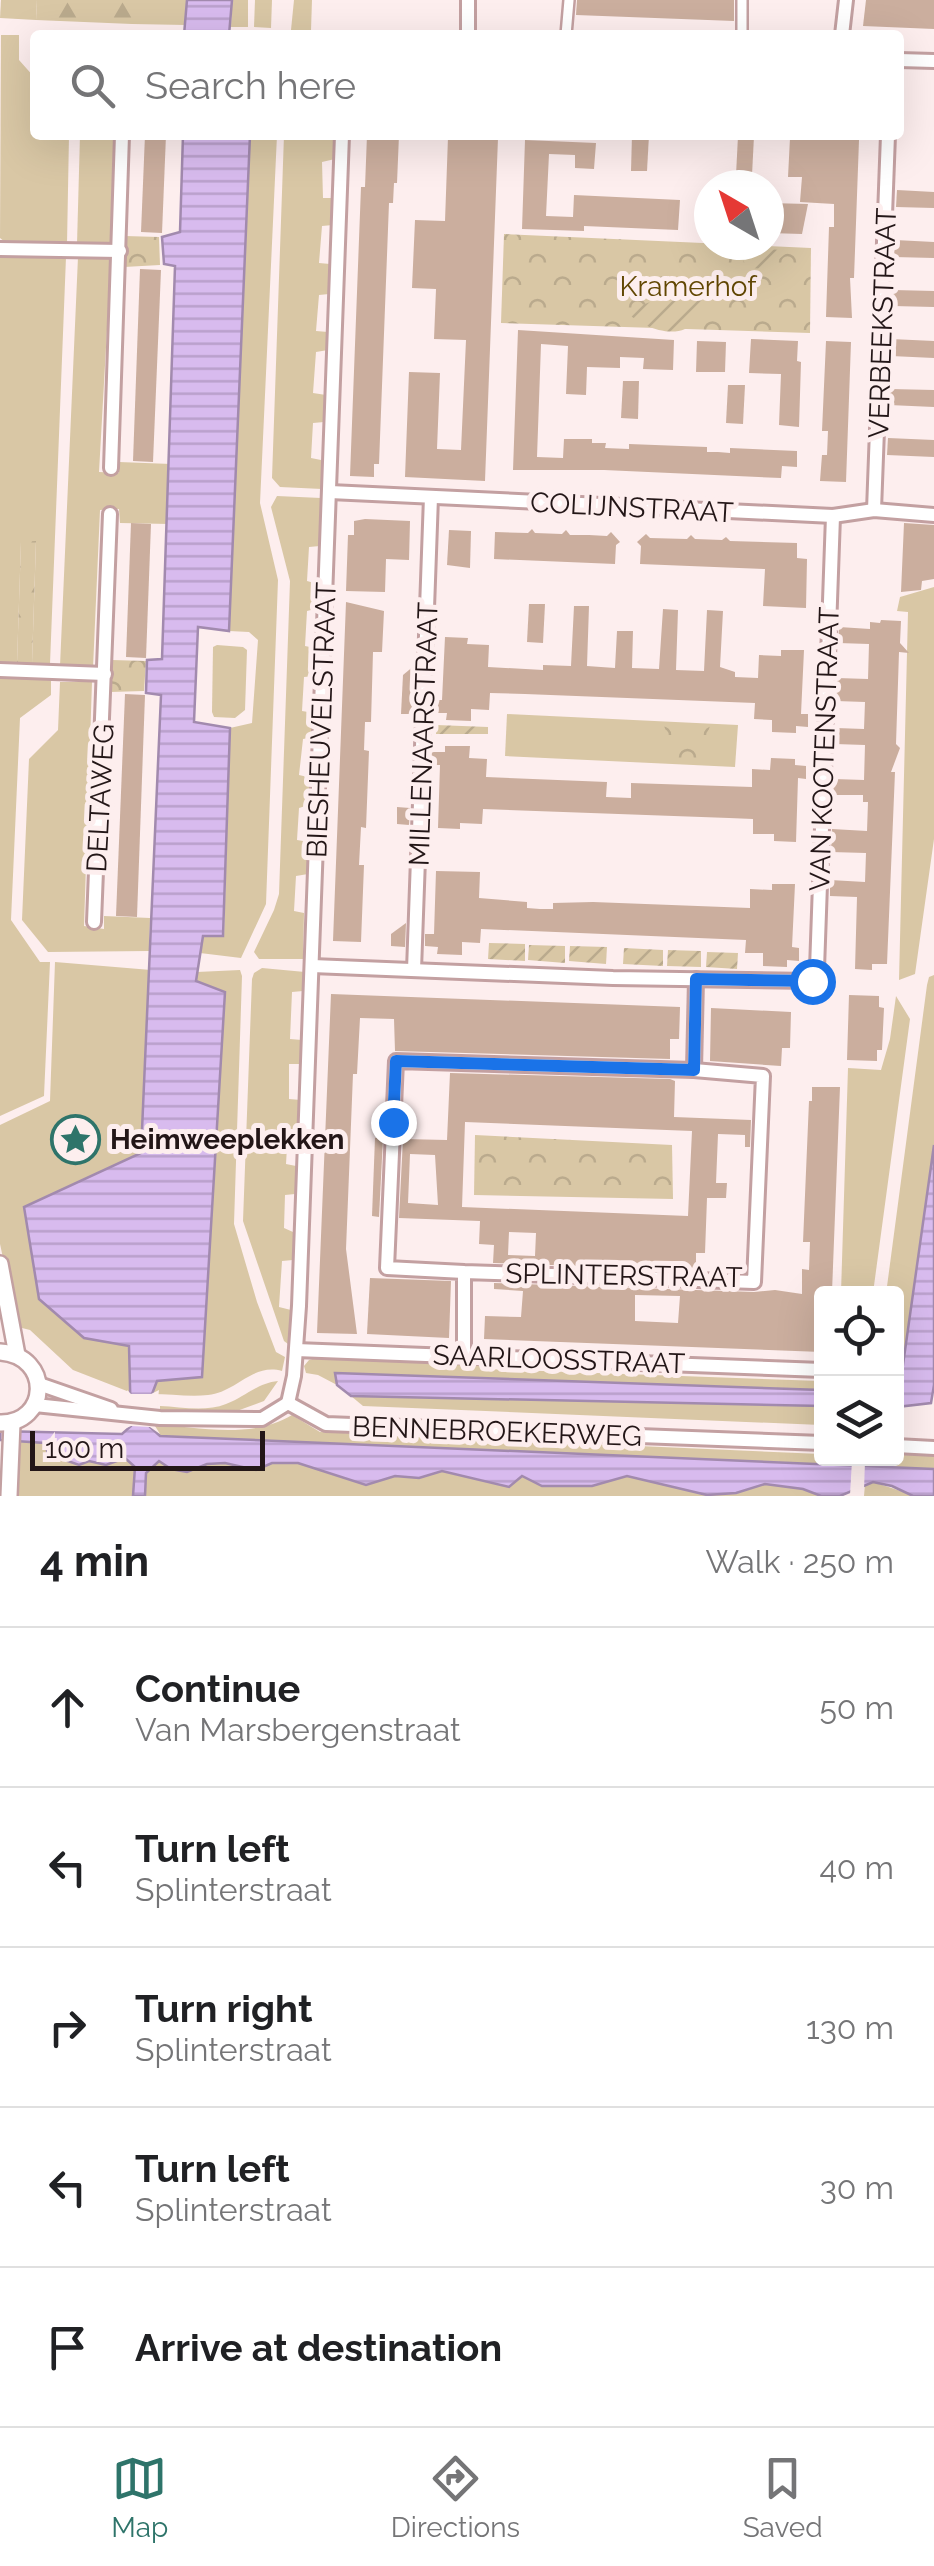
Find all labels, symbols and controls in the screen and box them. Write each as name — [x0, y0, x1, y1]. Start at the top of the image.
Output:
search box — [30, 30, 904, 140]
icon: search — [65, 58, 120, 113]
text: Search here — [145, 63, 356, 108]
north arrow — [694, 170, 784, 260]
street label: VERBEEKSTRAAT — [862, 207, 903, 439]
park label: Kramerhof — [619, 270, 758, 303]
street label: COLIJNSTRAAT — [529, 486, 735, 529]
street label: BIESHEUVELSTRAAT — [300, 582, 343, 859]
street label: MILLENAARSTRAAT — [402, 601, 445, 867]
street label: VAN KOOTENSTRAAT — [803, 606, 846, 892]
street label: DELTAWEG — [80, 723, 121, 873]
route start — [790, 959, 836, 1005]
route end — [371, 1100, 417, 1146]
place icon: Heimweeplekken — [49, 1113, 101, 1165]
place label: Heimweeplekken — [110, 1123, 344, 1156]
street label: SPLINTERSTRAAT — [505, 1257, 743, 1294]
map controls — [814, 1286, 904, 1466]
button: locate — [814, 1286, 904, 1376]
street label: SAARLOOSSTRAAT — [432, 1339, 686, 1380]
button: layers — [814, 1376, 904, 1466]
street label: BENNEBROEKERWEG — [352, 1410, 642, 1453]
scale bar — [30, 1426, 265, 1471]
text: 100 m — [45, 1432, 124, 1465]
text: 4 min — [40, 1537, 149, 1586]
text: Walk · 250 m — [705, 1543, 894, 1580]
text: Continue — [135, 1666, 300, 1711]
icon: ahead — [40, 1680, 95, 1735]
text: 50 m — [819, 1689, 894, 1726]
text: Van Marsbergenstraat — [135, 1711, 461, 1748]
text: Turn left — [135, 1826, 290, 1871]
icon: left — [40, 1840, 95, 1895]
text: 40 m — [819, 1849, 894, 1886]
text: Splinterstraat — [135, 1871, 332, 1908]
text: Turn right — [135, 1986, 312, 2031]
icon: right — [40, 2000, 95, 2055]
text: 130 m — [806, 2009, 894, 2046]
text: Splinterstraat — [135, 2031, 332, 2068]
text: Turn left — [135, 2146, 290, 2191]
icon: left — [40, 2160, 95, 2215]
text: 30 m — [820, 2169, 894, 2206]
text: Splinterstraat — [135, 2191, 332, 2228]
icon: arrive — [40, 2320, 95, 2375]
text: Arrive at destination — [135, 2325, 502, 2370]
tab: Map — [111, 2451, 168, 2544]
tab: Directions — [391, 2451, 520, 2544]
tab: Saved — [743, 2451, 823, 2544]

